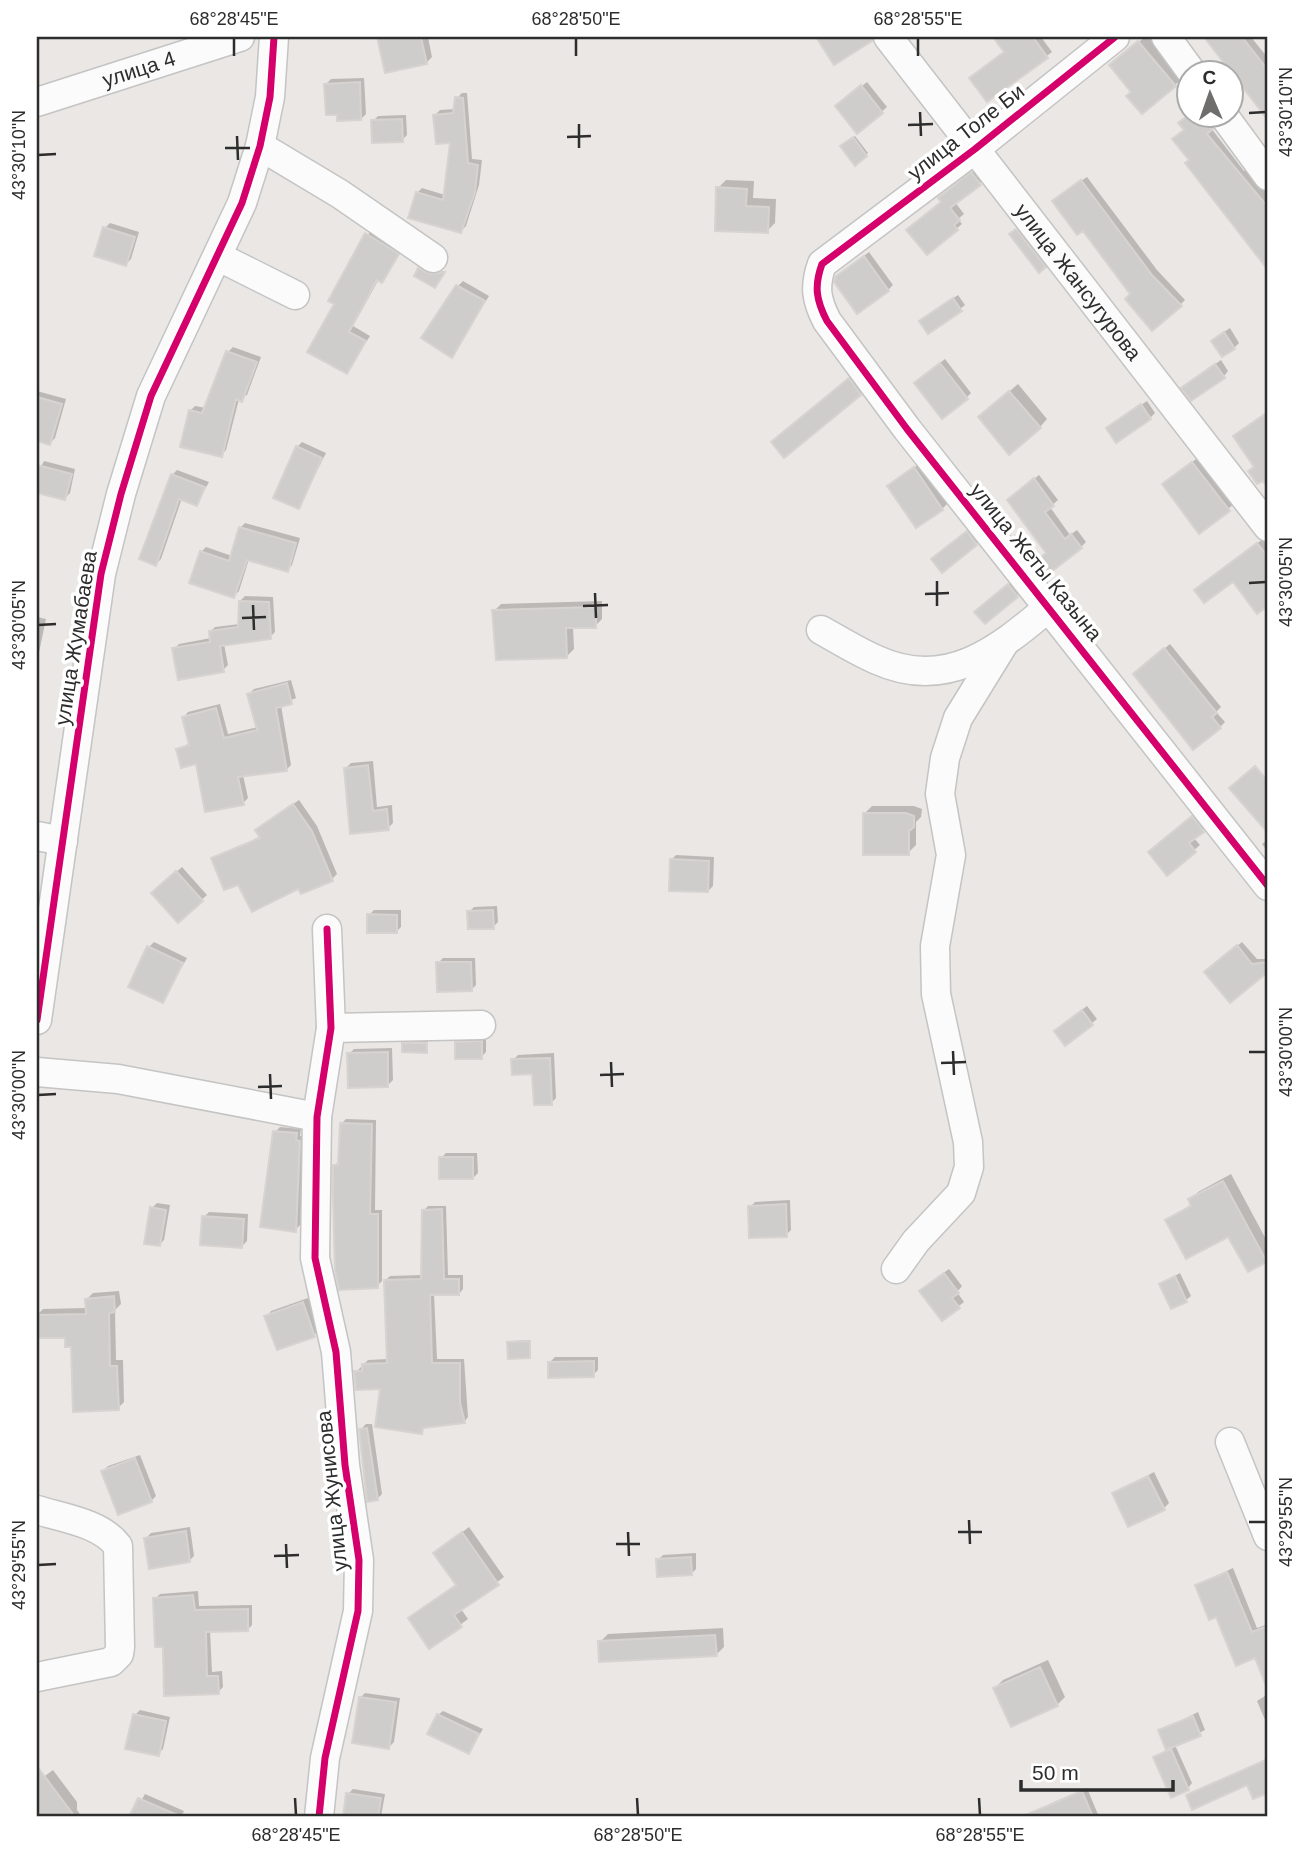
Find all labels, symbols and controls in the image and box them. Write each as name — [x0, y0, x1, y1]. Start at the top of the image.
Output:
text: 68°28'45"E — [189, 9, 279, 29]
text: 68°28'50"E — [531, 9, 621, 29]
text: 68°28'55"E — [873, 9, 963, 29]
street label: улица 4 — [99, 46, 178, 91]
north arrow — [1176, 60, 1246, 130]
text: С — [1202, 67, 1217, 88]
text: 43°30'10"N — [1276, 67, 1296, 157]
street label: улица Толе Би — [903, 79, 1028, 184]
text: 43°30'10"N — [9, 110, 29, 200]
street label: улица Жансугурова — [1011, 199, 1146, 365]
street label: улица Жеты Казына — [966, 478, 1107, 645]
text: 43°30'05"N — [1276, 537, 1296, 627]
street label: улица Жумабаева — [50, 549, 101, 727]
text: 43°30'05"N — [9, 580, 29, 670]
text: 43°30'00"N — [1276, 1007, 1296, 1097]
text: 43°30'00"N — [9, 1050, 29, 1140]
street label: улица Жунисова — [312, 1409, 351, 1573]
text: 43°29'55"N — [1276, 1477, 1296, 1567]
text: 43°29'55"N — [9, 1520, 29, 1610]
scale bar — [1021, 1749, 1174, 1793]
text: 50 m — [1032, 1761, 1079, 1784]
text: 68°28'45"E — [251, 1825, 341, 1845]
text: 68°28'50"E — [593, 1825, 683, 1845]
text: 68°28'55"E — [935, 1825, 1025, 1845]

